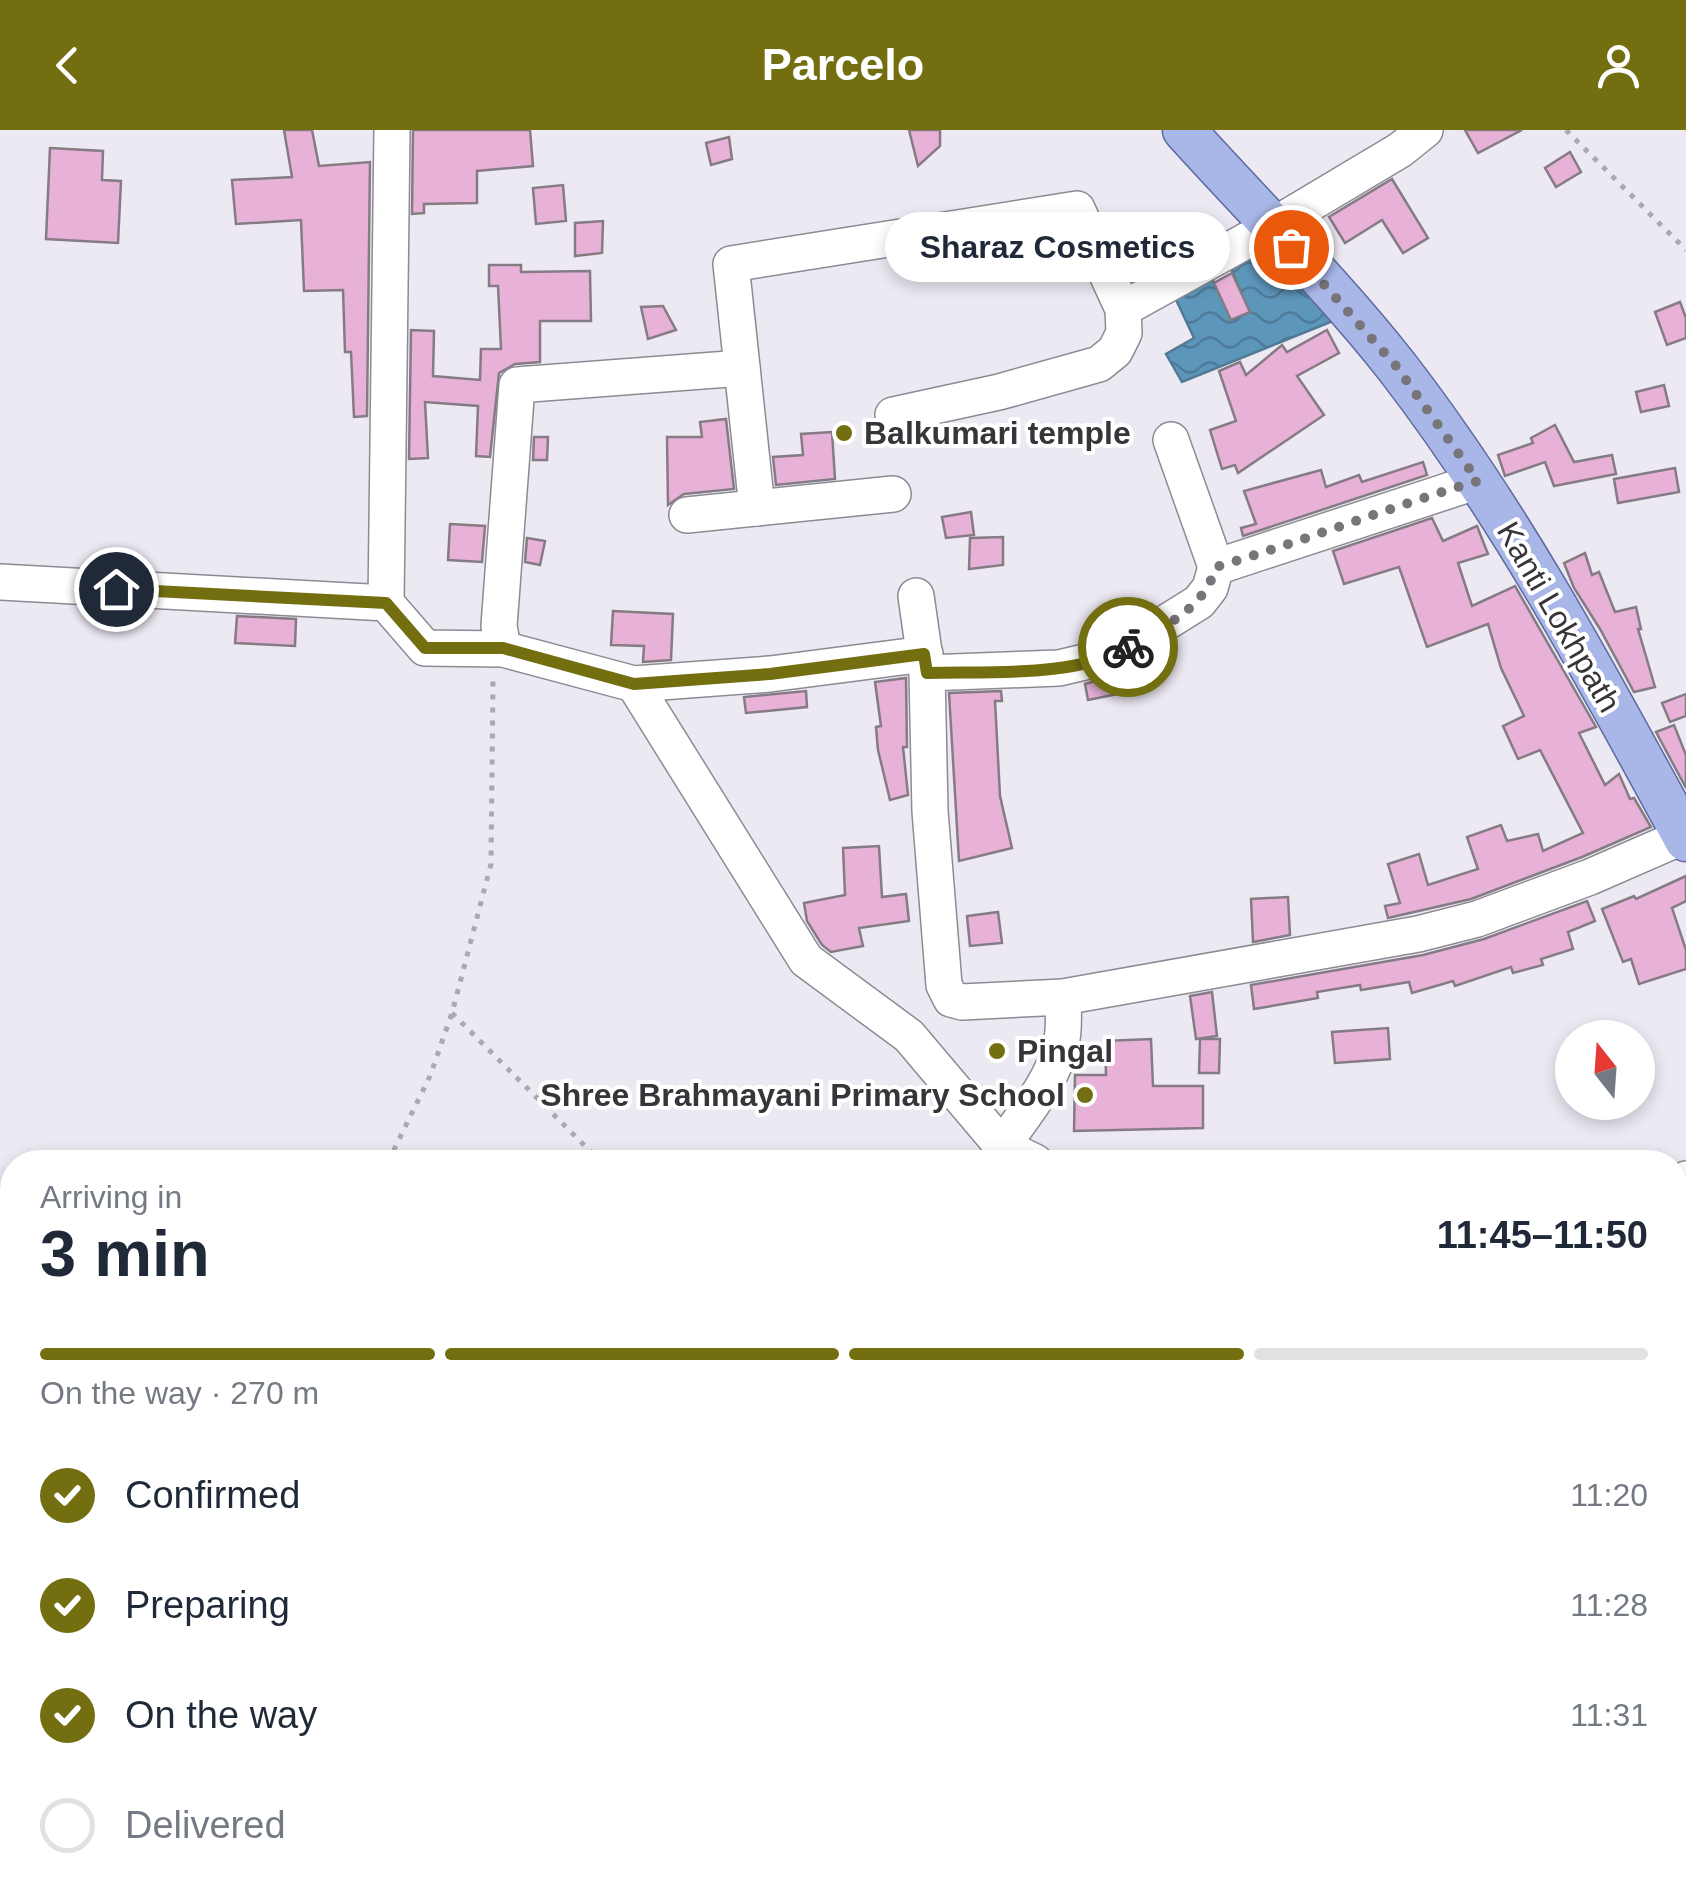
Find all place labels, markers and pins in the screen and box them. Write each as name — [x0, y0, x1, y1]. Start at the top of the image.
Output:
pin — [1249, 205, 1334, 290]
callout: Sharaz Cosmetics — [886, 212, 1231, 282]
place label: Balkumari temple — [864, 415, 1131, 451]
marker: Balkumari temple — [833, 422, 855, 444]
pin — [74, 547, 159, 632]
place label: Pingal — [1017, 1033, 1113, 1069]
marker: Pingal — [986, 1040, 1008, 1062]
place label: Shree Brahmayani Primary School — [540, 1077, 1065, 1113]
marker: Shree Brahmayani Primary School — [1074, 1084, 1096, 1106]

